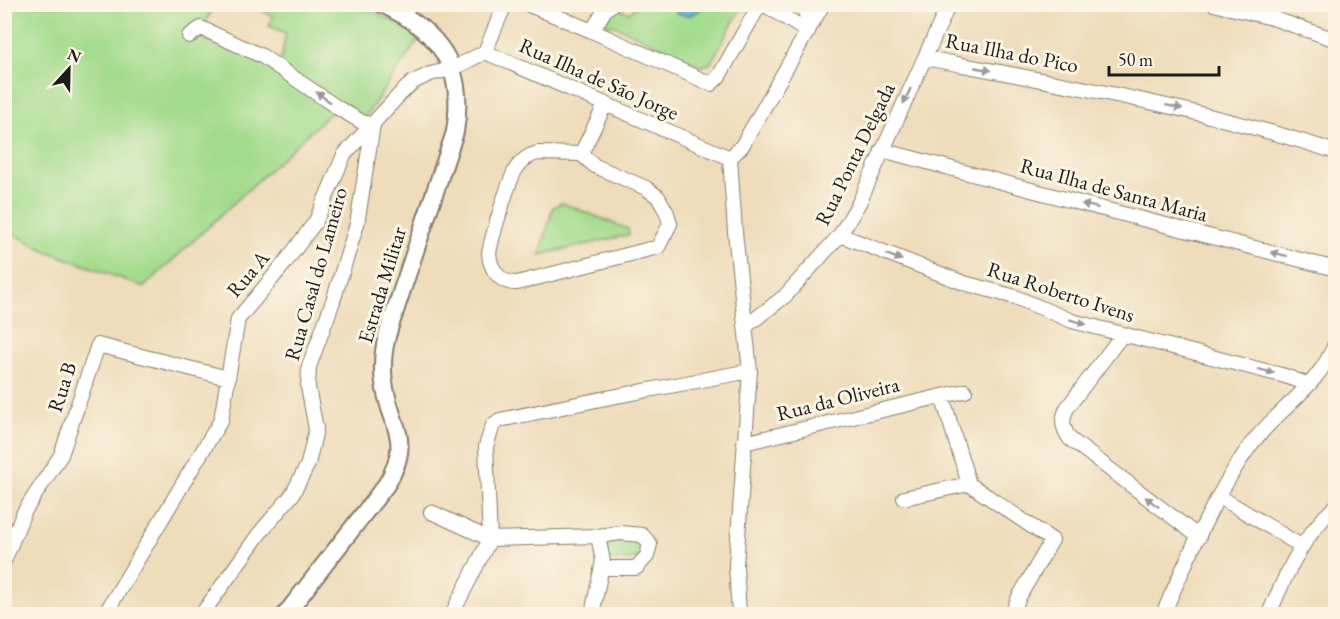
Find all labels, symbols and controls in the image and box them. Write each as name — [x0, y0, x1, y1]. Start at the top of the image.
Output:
street label: Rua Ilha do Pico — [943, 26, 1081, 79]
street label: Rua Ilha de São Jorge — [515, 31, 683, 126]
north arrow — [39, 39, 99, 99]
scale bar — [1109, 39, 1218, 77]
text: N — [64, 43, 84, 68]
text: 50 m — [1118, 48, 1153, 71]
one-way arrow — [973, 65, 992, 74]
street label: Rua Ponta Delgada — [808, 77, 901, 230]
one-way arrow — [902, 87, 911, 104]
one-way arrow — [315, 91, 330, 103]
one-way arrow — [1165, 102, 1183, 112]
street label: Rua Ilha de Santa Maria — [1017, 151, 1211, 228]
street label: Rua Casal do Lameiro — [278, 184, 353, 364]
one-way arrow — [1081, 201, 1099, 210]
street label: Estrada Militar — [351, 223, 412, 346]
street label: Rua A — [220, 244, 275, 303]
one-way arrow — [1270, 249, 1288, 259]
one-way arrow — [886, 252, 904, 262]
street label: Rua Roberto Ivens — [984, 255, 1138, 328]
one-way arrow — [1069, 318, 1087, 327]
street label: Rua B — [41, 358, 82, 415]
one-way arrow — [1257, 367, 1276, 377]
street label: Rua da Oliveira — [774, 370, 903, 427]
one-way arrow — [1144, 496, 1160, 508]

